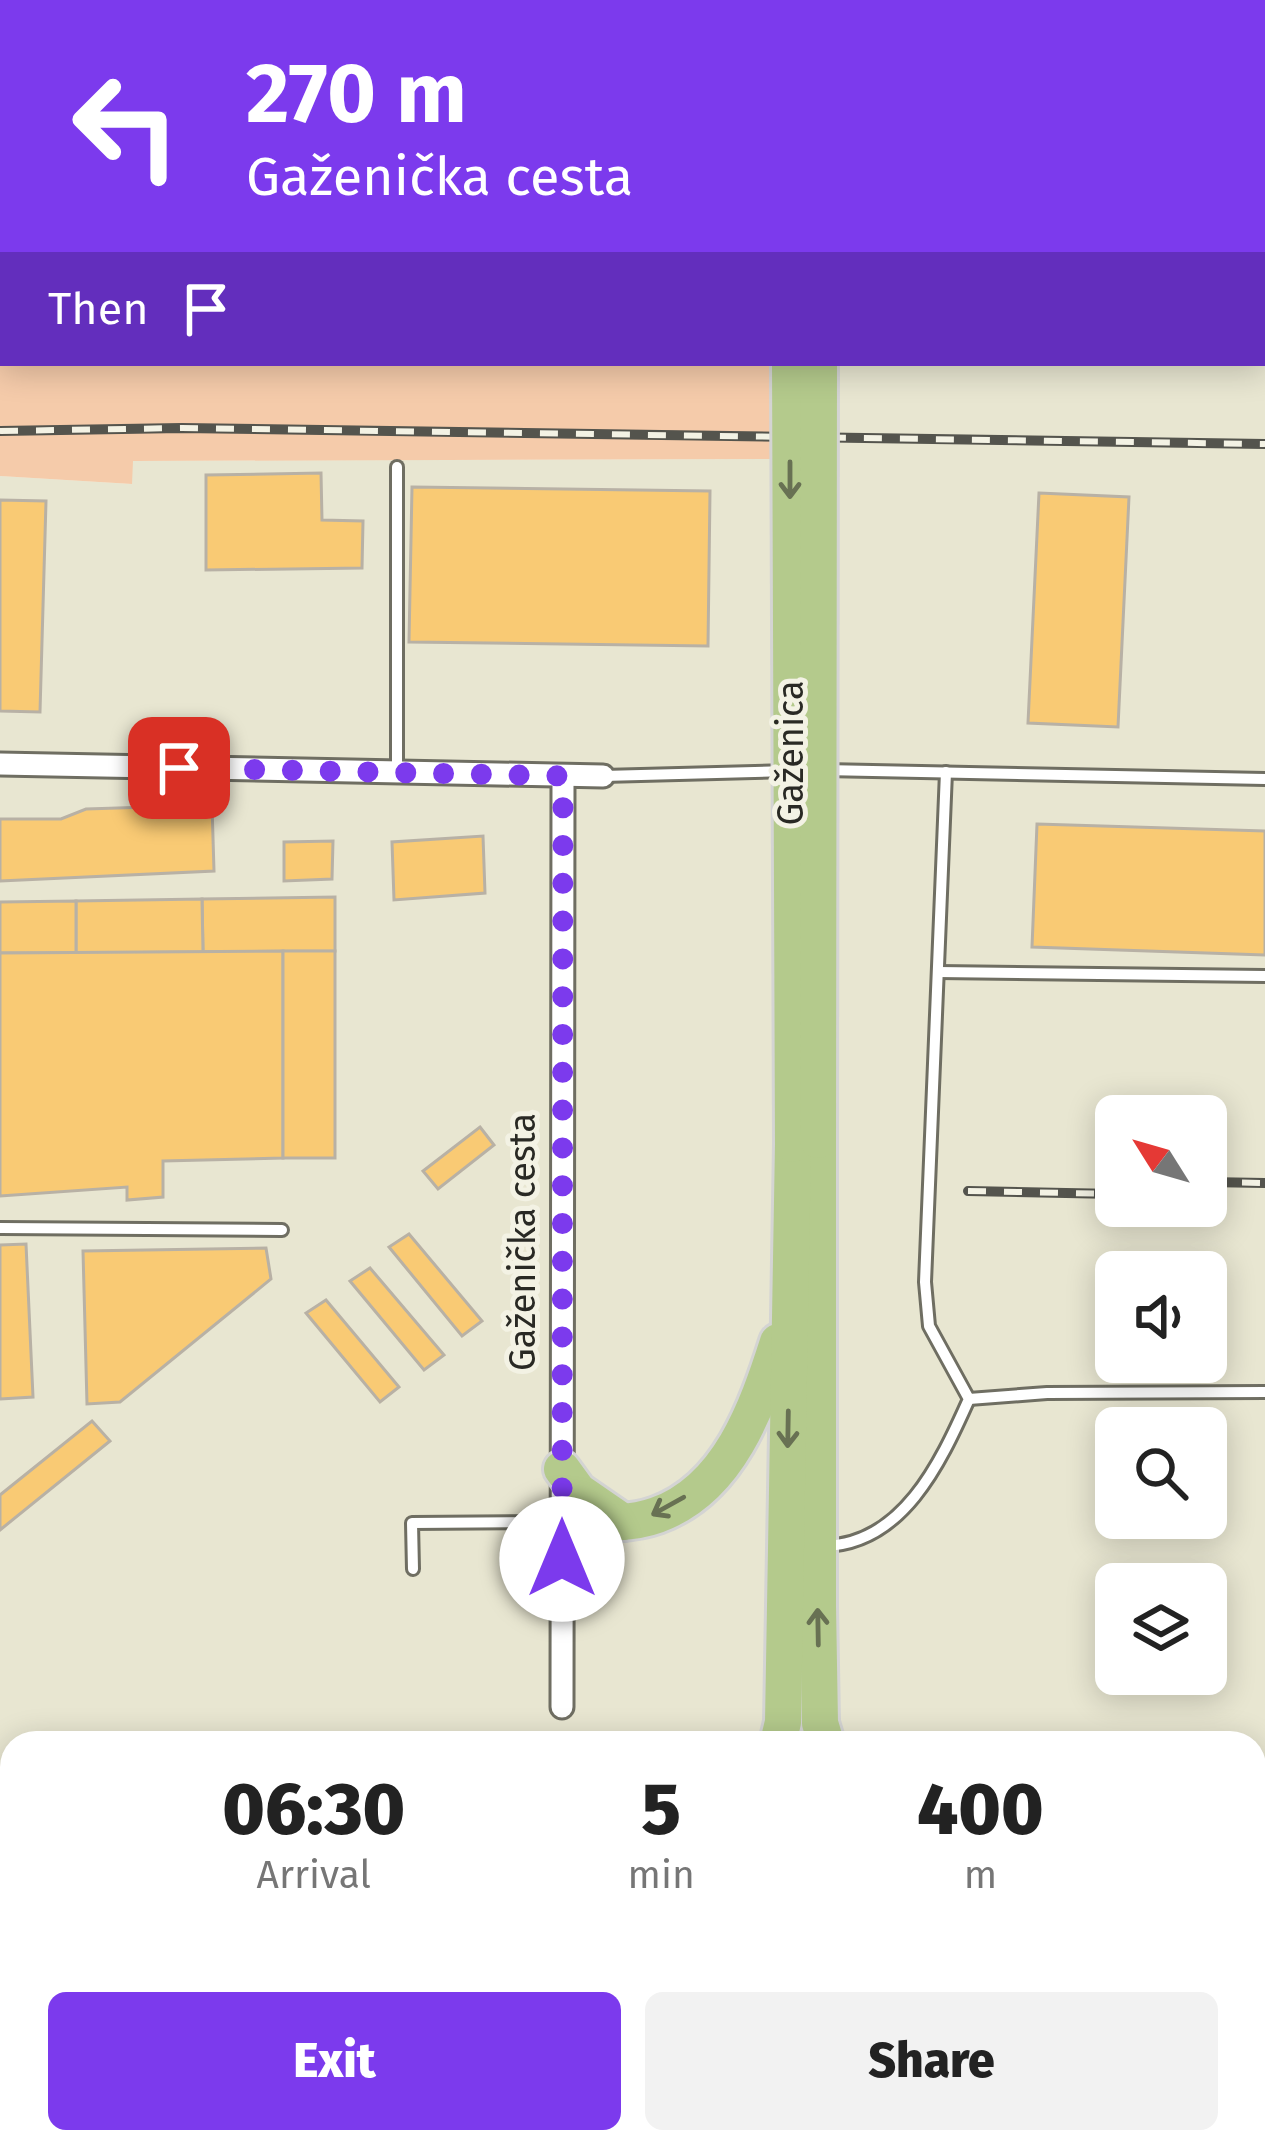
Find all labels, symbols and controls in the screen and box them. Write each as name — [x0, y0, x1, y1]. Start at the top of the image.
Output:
text: 270 m — [246, 43, 467, 144]
icon: left — [48, 48, 204, 204]
text: Gaženička cesta — [246, 145, 633, 209]
icon: arrive — [173, 276, 239, 342]
text: Then — [48, 282, 149, 336]
one-way arrow — [779, 460, 801, 499]
street label: Gaženica — [769, 680, 813, 826]
pin — [128, 717, 230, 819]
icon: arrive — [146, 735, 212, 801]
north arrow — [1095, 1095, 1227, 1227]
map controls — [1095, 1095, 1227, 1695]
street label: Gaženička cesta — [501, 1113, 545, 1371]
button: sound — [1095, 1251, 1227, 1383]
button: search — [1095, 1407, 1227, 1539]
one-way arrow — [776, 1409, 799, 1448]
one-way arrow — [651, 1495, 686, 1518]
position arrow — [499, 1496, 625, 1622]
button: layers — [1095, 1563, 1227, 1695]
one-way arrow — [807, 1608, 830, 1647]
text: 06:30 — [222, 1767, 405, 1853]
text: 5 — [641, 1767, 681, 1853]
text: 400 — [917, 1767, 1044, 1853]
text: Arrival — [257, 1852, 371, 1898]
text: min — [628, 1852, 695, 1898]
text: m — [964, 1852, 997, 1898]
button: Exit — [48, 1992, 621, 2130]
button: Share — [645, 1992, 1218, 2130]

